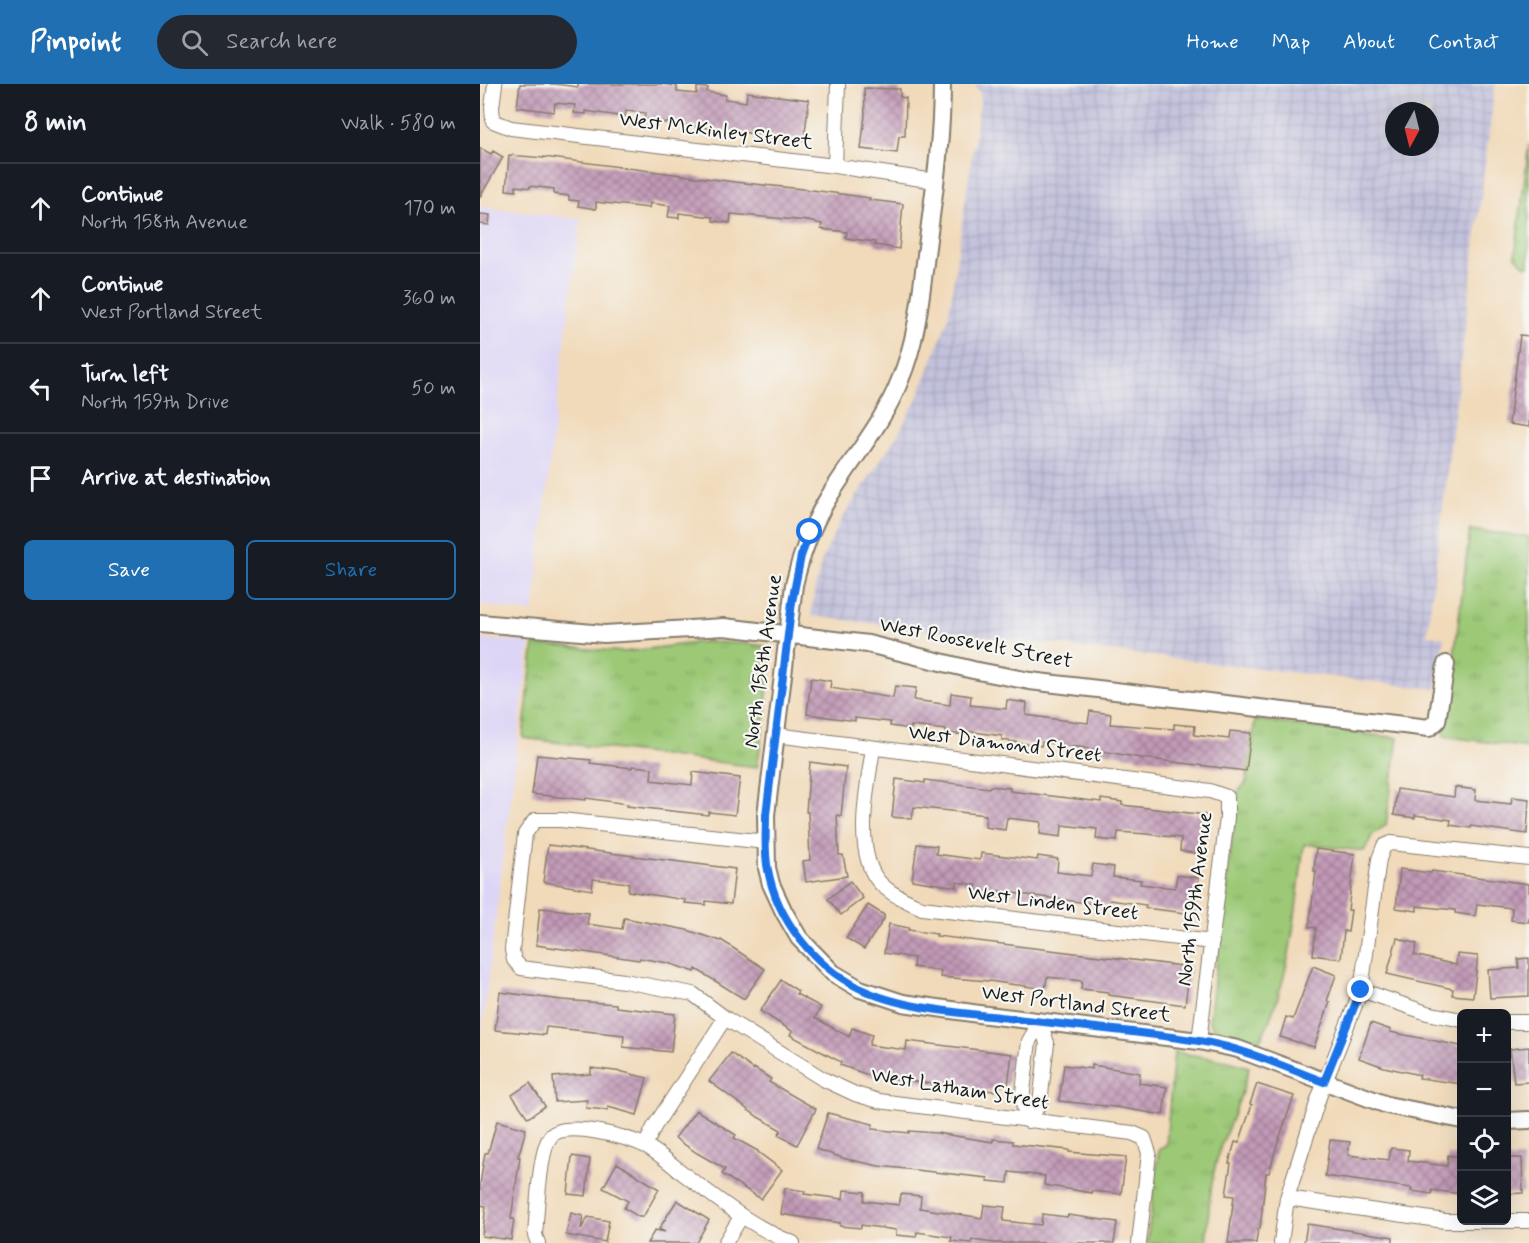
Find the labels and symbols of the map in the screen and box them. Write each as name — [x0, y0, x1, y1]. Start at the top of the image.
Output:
north arrow — [1385, 102, 1439, 156]
street label: West McKinley Street — [617, 105, 815, 157]
route start — [796, 518, 822, 544]
street label: North 158th Avenue — [737, 572, 789, 750]
street label: West Roosevelt Street — [877, 611, 1075, 675]
street label: West Diamond Street — [907, 718, 1103, 770]
street label: North 159th Avenue — [1170, 810, 1220, 988]
street label: West Linden Street — [966, 879, 1140, 927]
route end — [1347, 976, 1373, 1002]
street label: West Portland Street — [980, 979, 1173, 1030]
street label: West Latham Street — [869, 1061, 1051, 1117]

